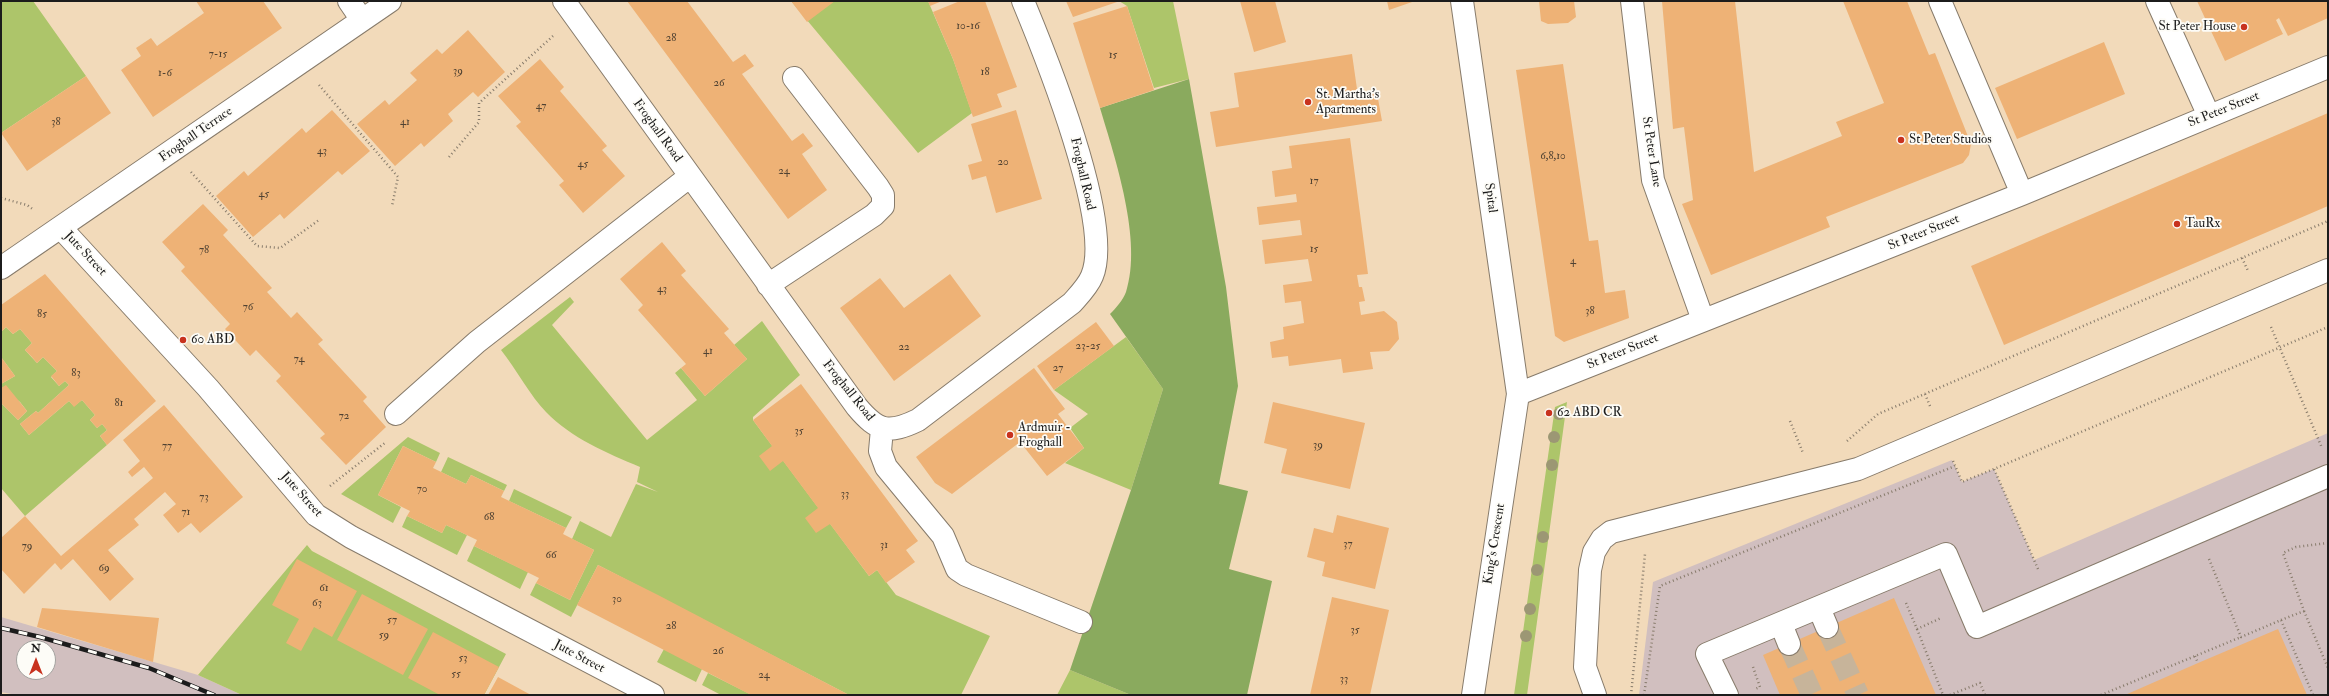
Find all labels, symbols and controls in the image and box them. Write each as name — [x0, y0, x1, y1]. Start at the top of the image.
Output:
place label: St Peter House — [2159, 19, 2236, 35]
house number: 10-16 — [956, 20, 980, 34]
marker: St Peter House — [2239, 22, 2249, 32]
house number: 28 — [666, 32, 676, 46]
house number: 7-15 — [209, 48, 227, 62]
house number: 15 — [1109, 49, 1117, 63]
house number: 39 — [453, 65, 463, 79]
house number: 18 — [980, 66, 990, 80]
house number: 1-6 — [158, 67, 172, 81]
house number: 26 — [713, 77, 725, 91]
place label: St. Martha's Apartments — [1316, 87, 1379, 118]
street label: St Peter Street — [2186, 89, 2262, 131]
street label: Froghall Road — [629, 96, 685, 166]
marker: St. Martha's Apartments — [1303, 97, 1313, 107]
house number: 47 — [536, 100, 546, 114]
street label: Froghall Terrace — [156, 104, 236, 166]
house number: 38 — [51, 116, 61, 130]
house number: 41 — [400, 116, 410, 130]
street label: St Peter Lane — [1638, 116, 1664, 188]
place label: St Peter Studios — [1909, 132, 1992, 148]
marker: St Peter Studios — [1896, 135, 1906, 145]
street label: Froghall Road — [1066, 136, 1098, 212]
house number: 43 — [317, 145, 327, 159]
house number: 6,8,10 — [1540, 150, 1566, 164]
house number: 20 — [997, 156, 1009, 170]
house number: 45 — [578, 158, 588, 172]
house number: 24 — [778, 165, 790, 179]
house number: 17 — [1310, 175, 1318, 189]
street label: Spital — [1480, 182, 1500, 214]
house number: 45 — [259, 188, 269, 202]
street label: St Peter Street — [1886, 212, 1962, 254]
place label: TauRx — [2185, 216, 2220, 232]
marker: TauRx — [2172, 219, 2182, 229]
street label: Jute Street — [60, 228, 110, 280]
house number: 15 — [1310, 243, 1318, 257]
house number: 78 — [199, 244, 209, 258]
house number: 4 — [1570, 255, 1576, 269]
house number: 43 — [657, 283, 667, 297]
house number: 76 — [243, 301, 253, 315]
house number: 38 — [1585, 305, 1595, 319]
house number: 85 — [37, 308, 47, 322]
street label: St Peter Street — [1585, 331, 1661, 373]
place label: 60 ABD — [191, 332, 234, 348]
marker: 60 ABD — [178, 335, 188, 345]
house number: 23-25 — [1076, 340, 1100, 354]
house number: 22 — [898, 341, 910, 355]
house number: 41 — [703, 345, 713, 359]
house number: 74 — [294, 353, 304, 367]
street label: Froghall Road — [819, 357, 877, 425]
house number: 27 — [1053, 362, 1063, 376]
house number: 83 — [71, 367, 81, 381]
house number: 81 — [114, 397, 124, 411]
place label: 62 ABD CR — [1557, 405, 1622, 421]
marker: 62 ABD CR — [1544, 408, 1554, 418]
house number: 72 — [339, 410, 349, 424]
place label: Ardmuir - Froghall — [1018, 420, 1071, 451]
house number: 35 — [794, 425, 804, 439]
marker: Ardmuir - Froghall — [1005, 430, 1015, 440]
house number: 39 — [1313, 439, 1323, 453]
house number: 77 — [162, 440, 172, 454]
street label: Jute Street — [277, 469, 325, 521]
house number: 70 — [417, 483, 427, 497]
house number: 33 — [841, 488, 849, 502]
house number: 73 — [199, 491, 209, 505]
street label: King's Crescent — [1481, 502, 1509, 586]
house number: 71 — [182, 506, 190, 520]
house number: 68 — [484, 511, 494, 525]
house number: 37 — [1343, 538, 1353, 552]
house number: 31 — [880, 539, 888, 553]
house number: 79 — [22, 540, 32, 554]
house number: 66 — [545, 549, 557, 563]
house number: 69 — [98, 562, 110, 576]
house number: 61 — [319, 582, 329, 596]
house number: 30 — [612, 593, 622, 607]
house number: 63 — [312, 597, 322, 611]
house number: 57 — [387, 614, 397, 628]
house number: 28 — [666, 620, 676, 634]
house number: 35 — [1350, 624, 1360, 638]
house number: 59 — [379, 629, 389, 643]
street label: Jute Street — [551, 637, 607, 677]
north arrow — [16, 640, 56, 680]
text: N — [31, 642, 41, 655]
house number: 26 — [712, 645, 724, 659]
house number: 53 — [458, 652, 468, 666]
house number: 55 — [451, 668, 461, 682]
house number: 24 — [758, 669, 770, 683]
house number: 33 — [1340, 673, 1348, 687]

